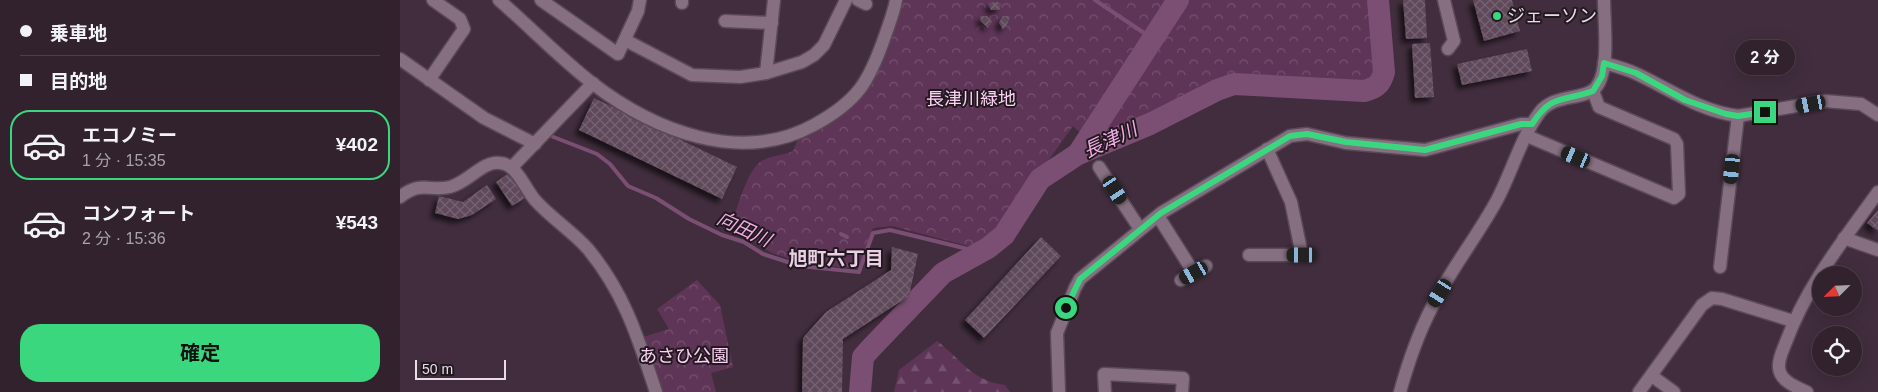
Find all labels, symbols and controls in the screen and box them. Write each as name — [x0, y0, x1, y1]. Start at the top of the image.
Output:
place label: ジェーソン — [1507, 6, 1597, 26]
marker: ジェーソン — [1491, 10, 1503, 22]
text: 乗車地 — [50, 23, 107, 44]
callout: 2 分 — [1735, 39, 1795, 74]
text: 2 分 — [1750, 49, 1780, 66]
text: 目的地 — [50, 71, 107, 92]
park label: 長津川緑地 — [926, 89, 1016, 109]
car — [1794, 94, 1827, 114]
route end — [1754, 101, 1776, 123]
water label: 長津川 — [1080, 118, 1142, 162]
icon: car — [22, 123, 67, 168]
text: エコノミー — [82, 125, 177, 146]
text: ¥402 — [336, 134, 378, 155]
car — [1559, 144, 1592, 170]
text: 1 分 · 15:35 — [82, 152, 166, 169]
car — [1722, 153, 1741, 185]
car — [1100, 173, 1129, 207]
icon: car — [22, 201, 67, 246]
text: コンフォート — [82, 203, 195, 224]
water label: 向田川 — [714, 207, 776, 251]
text: ¥543 — [336, 212, 378, 233]
text: 2 分 · 15:36 — [82, 230, 166, 247]
district label: 旭町六丁目 — [788, 248, 884, 269]
car — [1287, 248, 1317, 263]
car — [1177, 259, 1210, 287]
north arrow — [1812, 266, 1862, 316]
map controls — [1812, 266, 1862, 376]
car — [1425, 276, 1454, 310]
route start — [1055, 297, 1077, 319]
button: 確定 — [20, 324, 380, 382]
button: locate — [1812, 326, 1862, 376]
park label: あさひ公園 — [639, 346, 729, 366]
scale bar — [415, 357, 506, 380]
text: 50 m — [422, 361, 453, 377]

